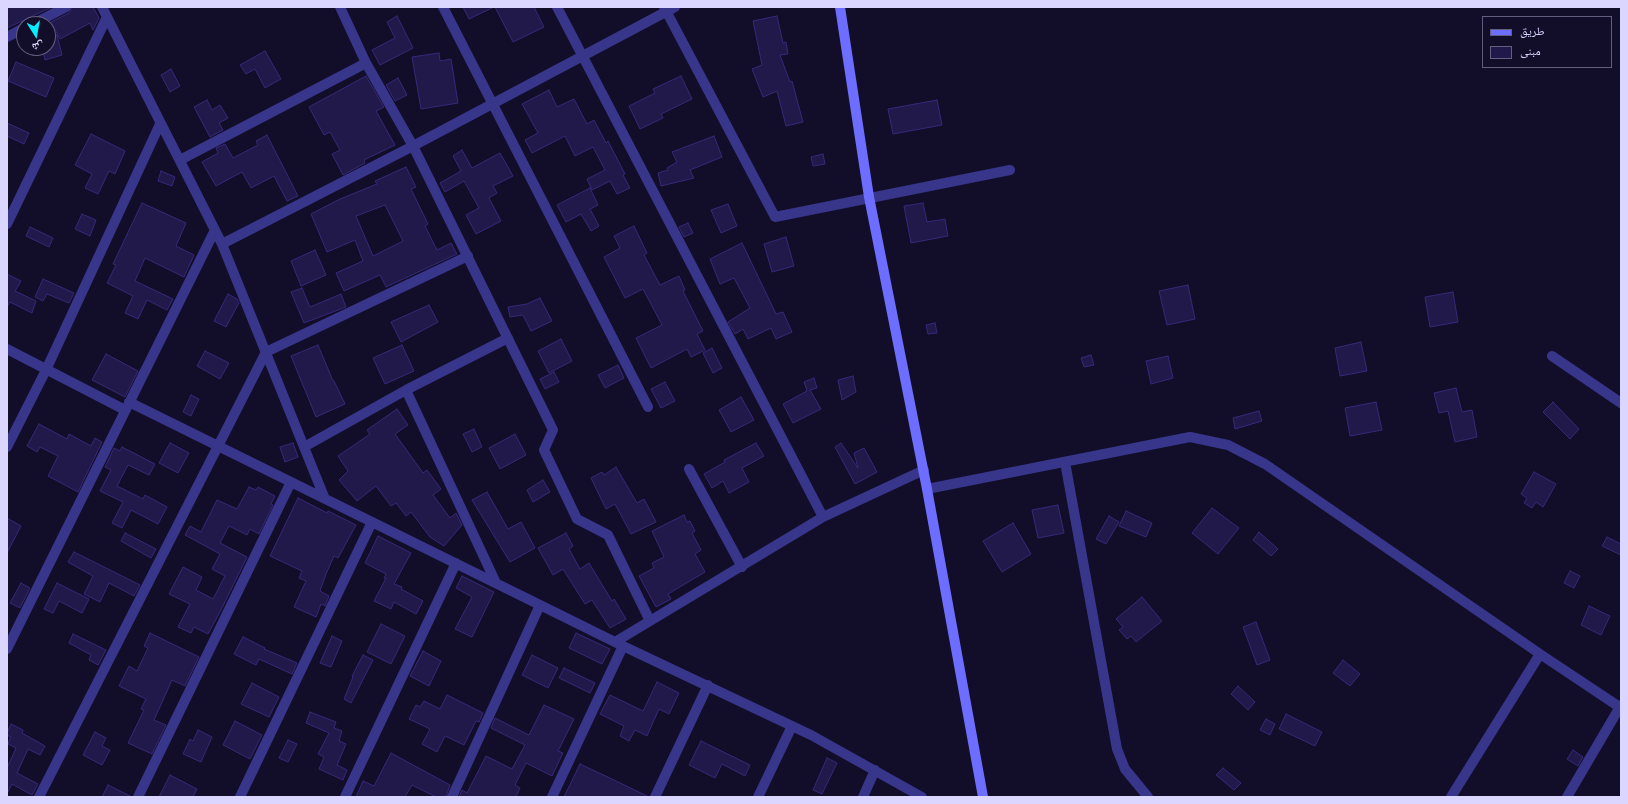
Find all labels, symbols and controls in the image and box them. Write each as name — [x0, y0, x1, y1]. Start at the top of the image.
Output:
north arrow — [16, 16, 56, 56]
legend — [1482, 16, 1612, 68]
text: طريق — [1520, 23, 1545, 38]
text: ش — [31, 39, 45, 55]
text: مبنى — [1520, 43, 1541, 58]

